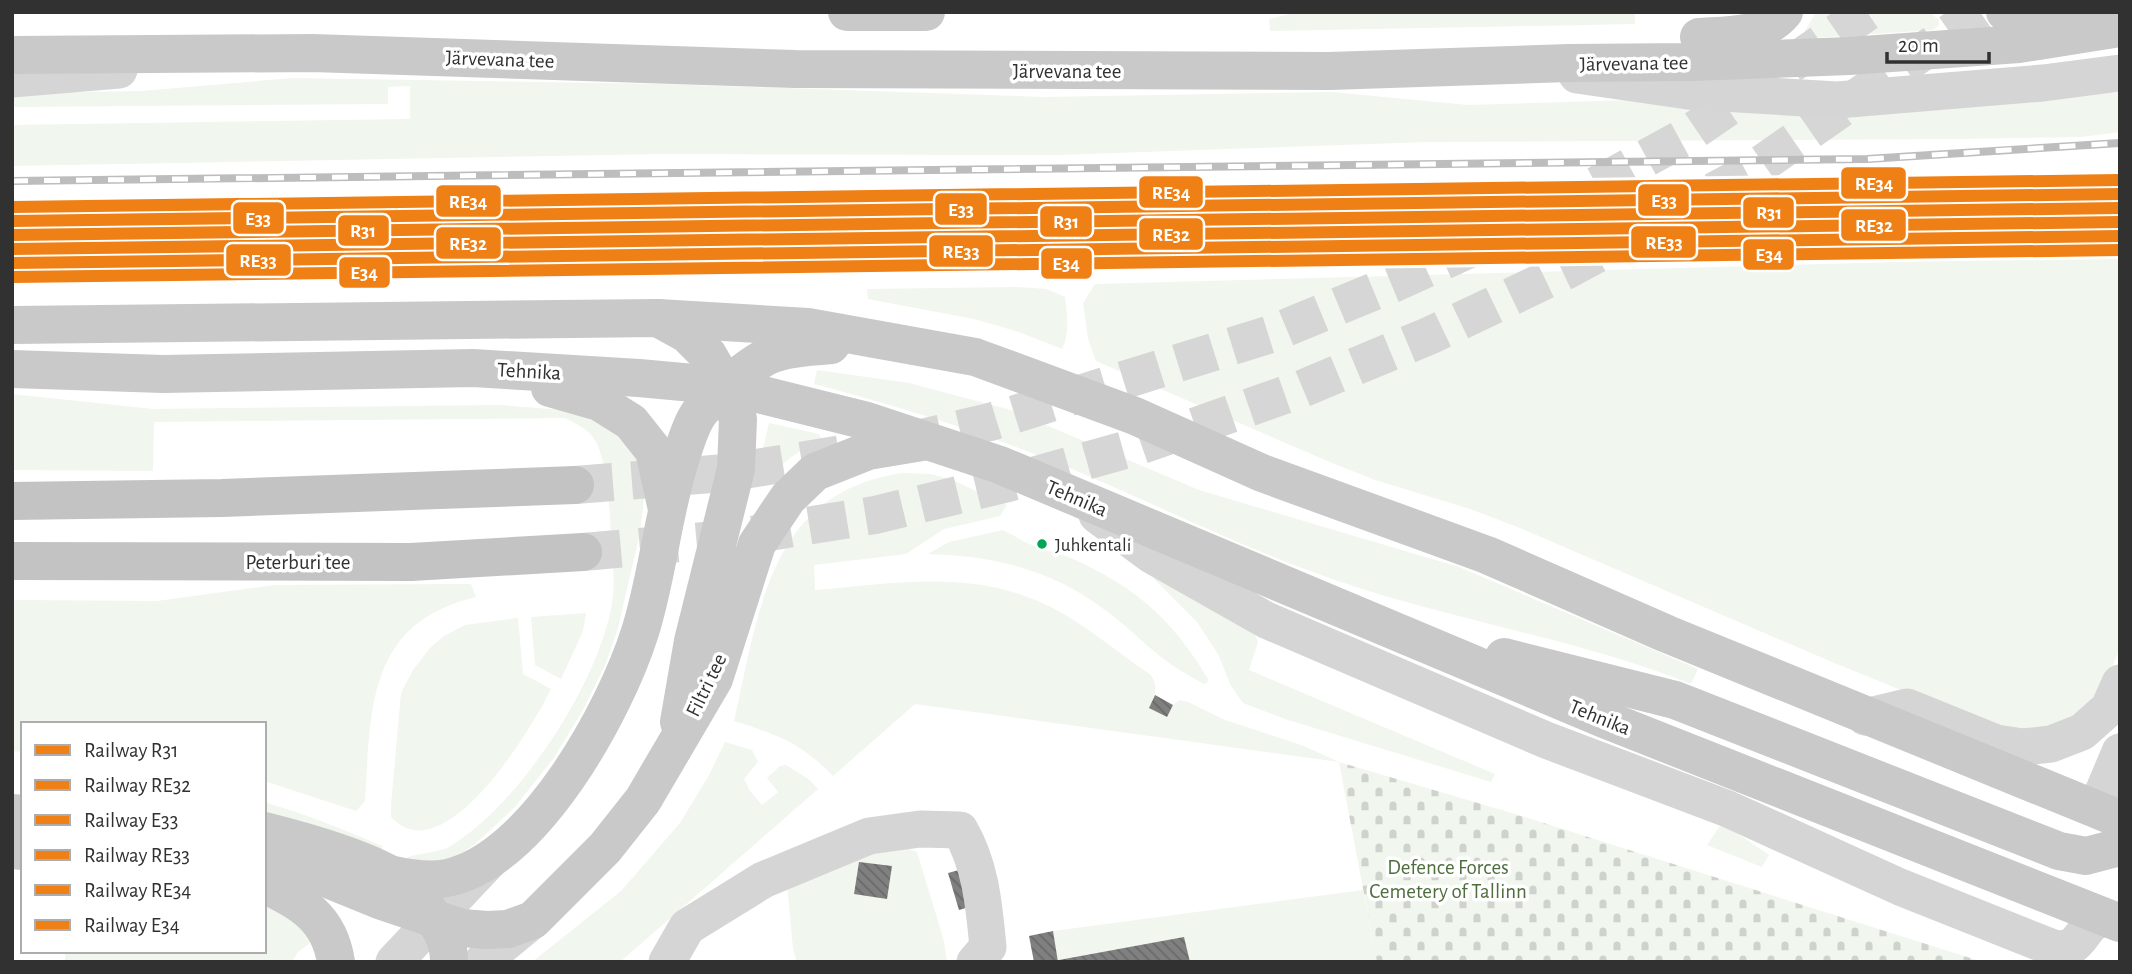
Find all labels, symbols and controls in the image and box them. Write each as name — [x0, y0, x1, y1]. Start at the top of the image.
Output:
scale bar — [1887, 21, 1988, 65]
text: 20 m — [1898, 35, 1939, 56]
street label: Järvevana tee — [445, 47, 555, 72]
street label: Järvevana tee — [1579, 52, 1689, 75]
street label: Järvevana tee — [1013, 61, 1121, 82]
line badge: RE34 — [1840, 166, 1907, 200]
line badge: RE34 — [1138, 175, 1204, 209]
text: RE34 — [1855, 175, 1894, 194]
line badge: E33 — [1637, 183, 1690, 217]
line badge: RE34 — [435, 184, 502, 218]
text: RE34 — [1152, 184, 1191, 203]
line badge: E33 — [934, 192, 988, 226]
text: E33 — [1651, 192, 1677, 211]
text: RE34 — [449, 193, 488, 212]
line badge: R31 — [1742, 196, 1795, 229]
line badge: E33 — [232, 201, 285, 235]
text: E33 — [948, 201, 974, 220]
text: R31 — [1756, 204, 1782, 223]
line badge: R31 — [1039, 205, 1093, 238]
line badge: RE32 — [1840, 208, 1907, 242]
text: E33 — [245, 210, 271, 229]
text: R31 — [1053, 213, 1079, 232]
line badge: R31 — [337, 214, 390, 247]
line badge: RE32 — [1138, 217, 1204, 251]
text: RE32 — [1855, 217, 1893, 236]
text: R31 — [350, 222, 376, 241]
line badge: RE33 — [1630, 225, 1697, 259]
line badge: RE32 — [435, 226, 502, 260]
text: RE32 — [1152, 226, 1190, 245]
line badge: RE33 — [928, 234, 994, 268]
text: RE33 — [1645, 234, 1683, 253]
text: RE32 — [449, 235, 487, 254]
line badge: E34 — [1742, 238, 1795, 271]
line badge: RE33 — [225, 243, 292, 277]
text: RE33 — [942, 243, 980, 262]
text: E34 — [1755, 246, 1783, 265]
line badge: E34 — [1040, 247, 1093, 280]
text: RE33 — [239, 252, 277, 271]
text: E34 — [1052, 255, 1080, 274]
line badge: E34 — [338, 256, 391, 289]
text: E34 — [350, 264, 378, 283]
street label: Tehnika — [496, 359, 562, 384]
street label: Tehnika — [1043, 476, 1111, 521]
place label: Juhkentali — [1055, 536, 1131, 555]
marker: Juhkentali — [1035, 537, 1049, 551]
street label: Peterburi tee — [246, 552, 351, 573]
street label: Filtri tee — [682, 650, 731, 720]
street label: Tehnika — [1566, 696, 1634, 739]
legend — [21, 722, 266, 953]
text: Railway R31 — [84, 740, 178, 761]
text: Railway RE32 — [84, 775, 191, 796]
text: Railway E33 — [84, 810, 178, 831]
text: Railway RE33 — [84, 845, 190, 866]
park label: Defence Forces Cemetery of Tallinn — [1369, 857, 1527, 902]
text: Railway RE34 — [84, 880, 191, 901]
text: Railway E34 — [84, 915, 180, 936]

